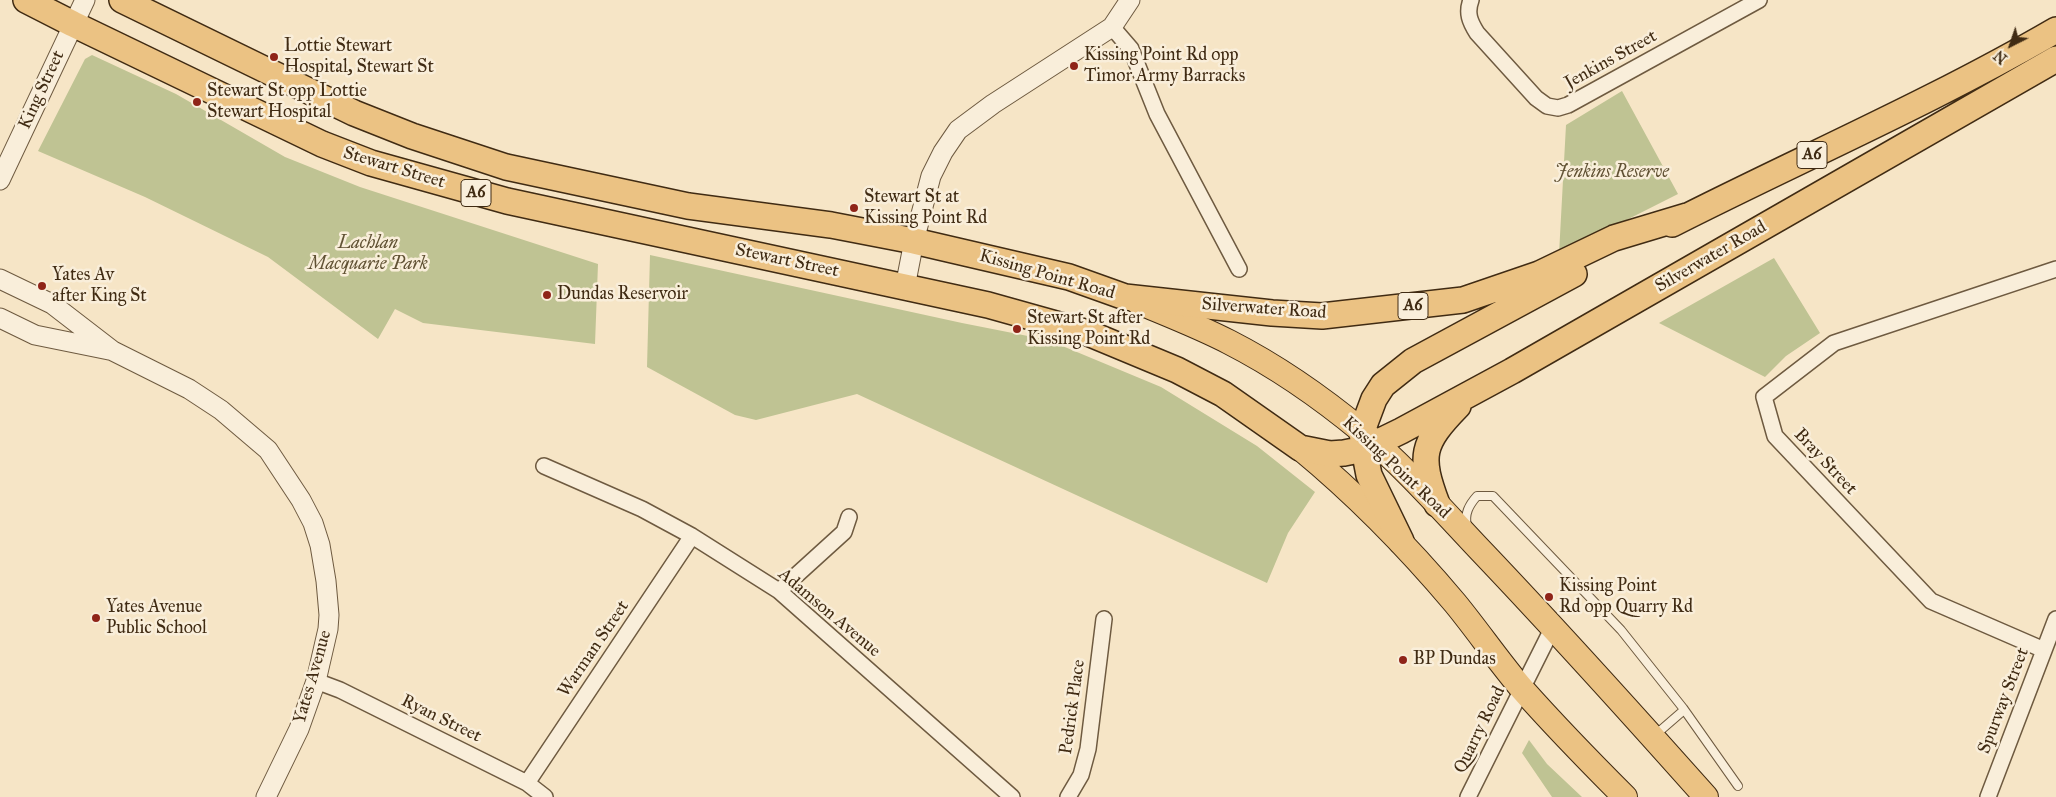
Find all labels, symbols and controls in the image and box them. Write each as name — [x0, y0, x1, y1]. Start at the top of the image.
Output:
north arrow — [1986, 20, 2036, 70]
street label: Jenkins Street — [1561, 26, 1661, 94]
place label: Lottie Stewart Hospital, Stewart St — [284, 36, 434, 78]
place label: Kissing Point Rd opp Timor Army Barracks — [1084, 45, 1245, 88]
text: N — [1991, 46, 2011, 67]
street label: King Street — [14, 47, 70, 133]
marker: Lottie Stewart Hospital, Stewart St — [268, 51, 280, 63]
marker: Kissing Point Rd opp Timor Army Barracks — [1068, 60, 1080, 72]
place label: Stewart St opp Lottie Stewart Hospital — [207, 81, 367, 124]
marker: Stewart St opp Lottie Stewart Hospital — [191, 96, 203, 108]
street label: Stewart Street — [341, 142, 447, 194]
road number: A6 — [1797, 142, 1827, 168]
park label: Jenkins Reserve — [1555, 162, 1669, 184]
road number: A6 — [461, 180, 491, 207]
place label: Stewart St at Kissing Point Rd — [864, 187, 987, 230]
marker: Stewart St at Kissing Point Rd — [848, 202, 860, 214]
street label: Silverwater Road — [1651, 216, 1771, 298]
park label: Lachlan Macquarie Park — [308, 233, 428, 276]
street label: Stewart Street — [733, 239, 841, 283]
street label: Kissing Point Road — [977, 245, 1117, 305]
place label: Yates Av after King St — [52, 265, 147, 308]
marker: Yates Av after King St — [36, 280, 48, 292]
place label: Dundas Reservoir — [557, 284, 688, 306]
marker: Dundas Reservoir — [541, 289, 553, 301]
road number: A6 — [1398, 292, 1428, 320]
street label: Silverwater Road — [1201, 294, 1327, 324]
place label: Stewart St after Kissing Point Rd — [1027, 308, 1150, 350]
marker: Stewart St after Kissing Point Rd — [1011, 323, 1023, 335]
street label: Kissing Point Road — [1337, 412, 1455, 524]
street label: Bray Street — [1789, 424, 1861, 500]
street label: Adamson Avenue — [773, 564, 885, 662]
place label: Kissing Point Rd opp Quarry Rd — [1559, 576, 1693, 618]
marker: Kissing Point Rd opp Quarry Rd — [1543, 591, 1555, 603]
place label: Yates Avenue Public School — [106, 597, 207, 640]
street label: Warman Street — [554, 597, 634, 701]
marker: Yates Avenue Public School — [90, 612, 102, 624]
street label: Yates Avenue — [289, 628, 337, 726]
street label: Spurway Street — [1974, 645, 2034, 757]
place label: BP Dundas — [1413, 649, 1496, 671]
marker: BP Dundas — [1397, 654, 1409, 666]
street label: Pedrick Place — [1056, 658, 1090, 756]
street label: Quarry Road — [1450, 683, 1510, 777]
street label: Ryan Street — [397, 690, 485, 748]

